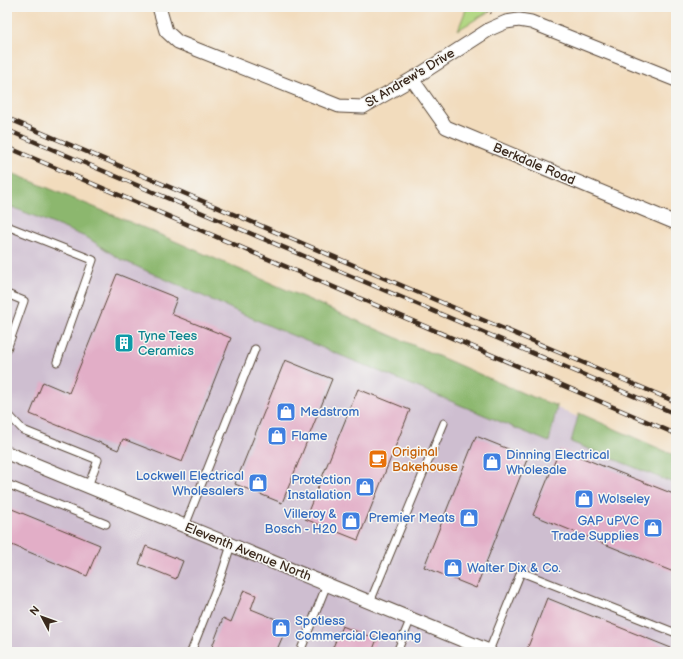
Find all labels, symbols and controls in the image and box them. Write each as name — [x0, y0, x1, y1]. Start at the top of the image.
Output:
street label: St Andrew's Drive — [362, 45, 458, 111]
street label: Berkdale Road — [490, 139, 578, 189]
place label: Tyne Tees Ceramics — [138, 328, 198, 359]
building icon: Tyne Tees Ceramics — [113, 332, 135, 354]
shop icon: Medstrom — [275, 401, 297, 423]
place label: Medstrom — [300, 404, 360, 420]
shop icon: Flame — [266, 425, 288, 447]
place label: Flame — [291, 428, 328, 444]
place label: Original Bakehouse — [392, 444, 458, 475]
place label: Dinning Electrical Wholesale — [506, 447, 610, 478]
cafe icon: Original Bakehouse — [367, 448, 389, 470]
shop icon: Dinning Electrical Wholesale — [481, 451, 503, 473]
place label: Lockwell Electrical Wholesalers — [136, 468, 245, 499]
shop icon: Lockwell Electrical Wholesalers — [247, 472, 269, 494]
place label: Protection Installation — [287, 472, 351, 503]
shop icon: Protection Installation — [354, 476, 376, 498]
shop icon: Wolseley — [573, 488, 595, 510]
place label: Wolseley — [598, 491, 650, 507]
place label: Villeroy & Bosch - H20 — [265, 506, 337, 537]
shop icon: Premier Meats — [458, 507, 480, 529]
shop icon: Villeroy & Bosch - H20 — [340, 510, 362, 532]
place label: Premier Meats — [368, 510, 456, 526]
place label: GAP uPVC Trade Supplies — [551, 513, 640, 544]
shop icon: GAP uPVC Trade Supplies — [642, 517, 664, 539]
street label: Eleventh Avenue North — [182, 519, 314, 585]
shop icon: Walter Dix & Co. — [442, 557, 464, 579]
place label: Walter Dix & Co. — [467, 560, 561, 576]
north arrow — [22, 597, 62, 637]
text: N — [27, 603, 42, 618]
place label: Spotless Commercial Cleaning — [295, 613, 421, 644]
shop icon: Spotless Commercial Cleaning — [270, 617, 292, 639]

